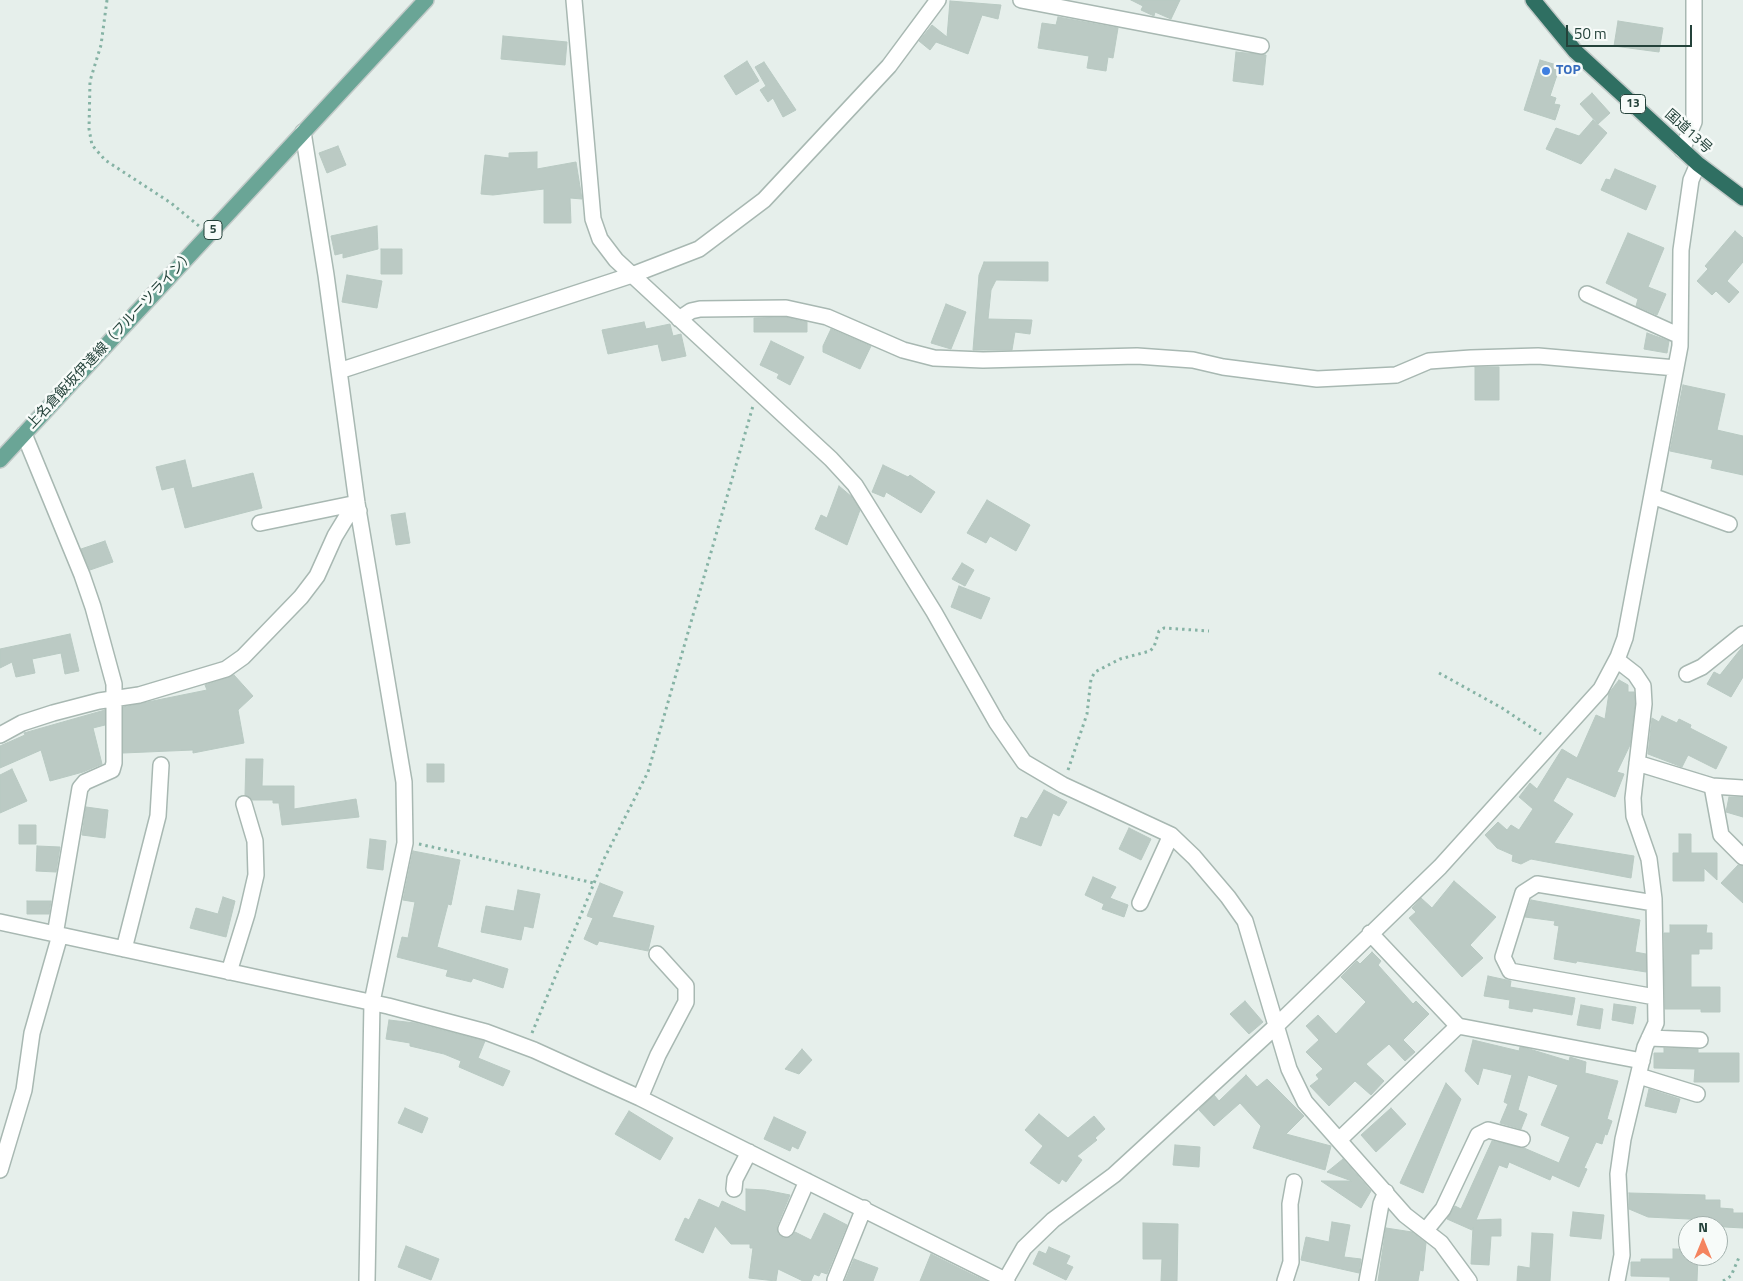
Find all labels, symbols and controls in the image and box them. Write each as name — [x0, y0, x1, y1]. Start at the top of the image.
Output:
scale bar — [1568, 15, 1694, 47]
text: 50 m — [1574, 22, 1607, 45]
place label: TOP — [1556, 63, 1581, 79]
marker: TOP — [1540, 65, 1552, 77]
road number: 13 — [1620, 95, 1646, 114]
street label: 国道13号 — [1661, 106, 1715, 158]
road number: 5 — [204, 220, 222, 240]
street label: 上名倉飯坂伊達線（フルーツライン） — [24, 247, 198, 433]
north arrow — [1678, 1216, 1728, 1266]
text: N — [1698, 1216, 1708, 1237]

